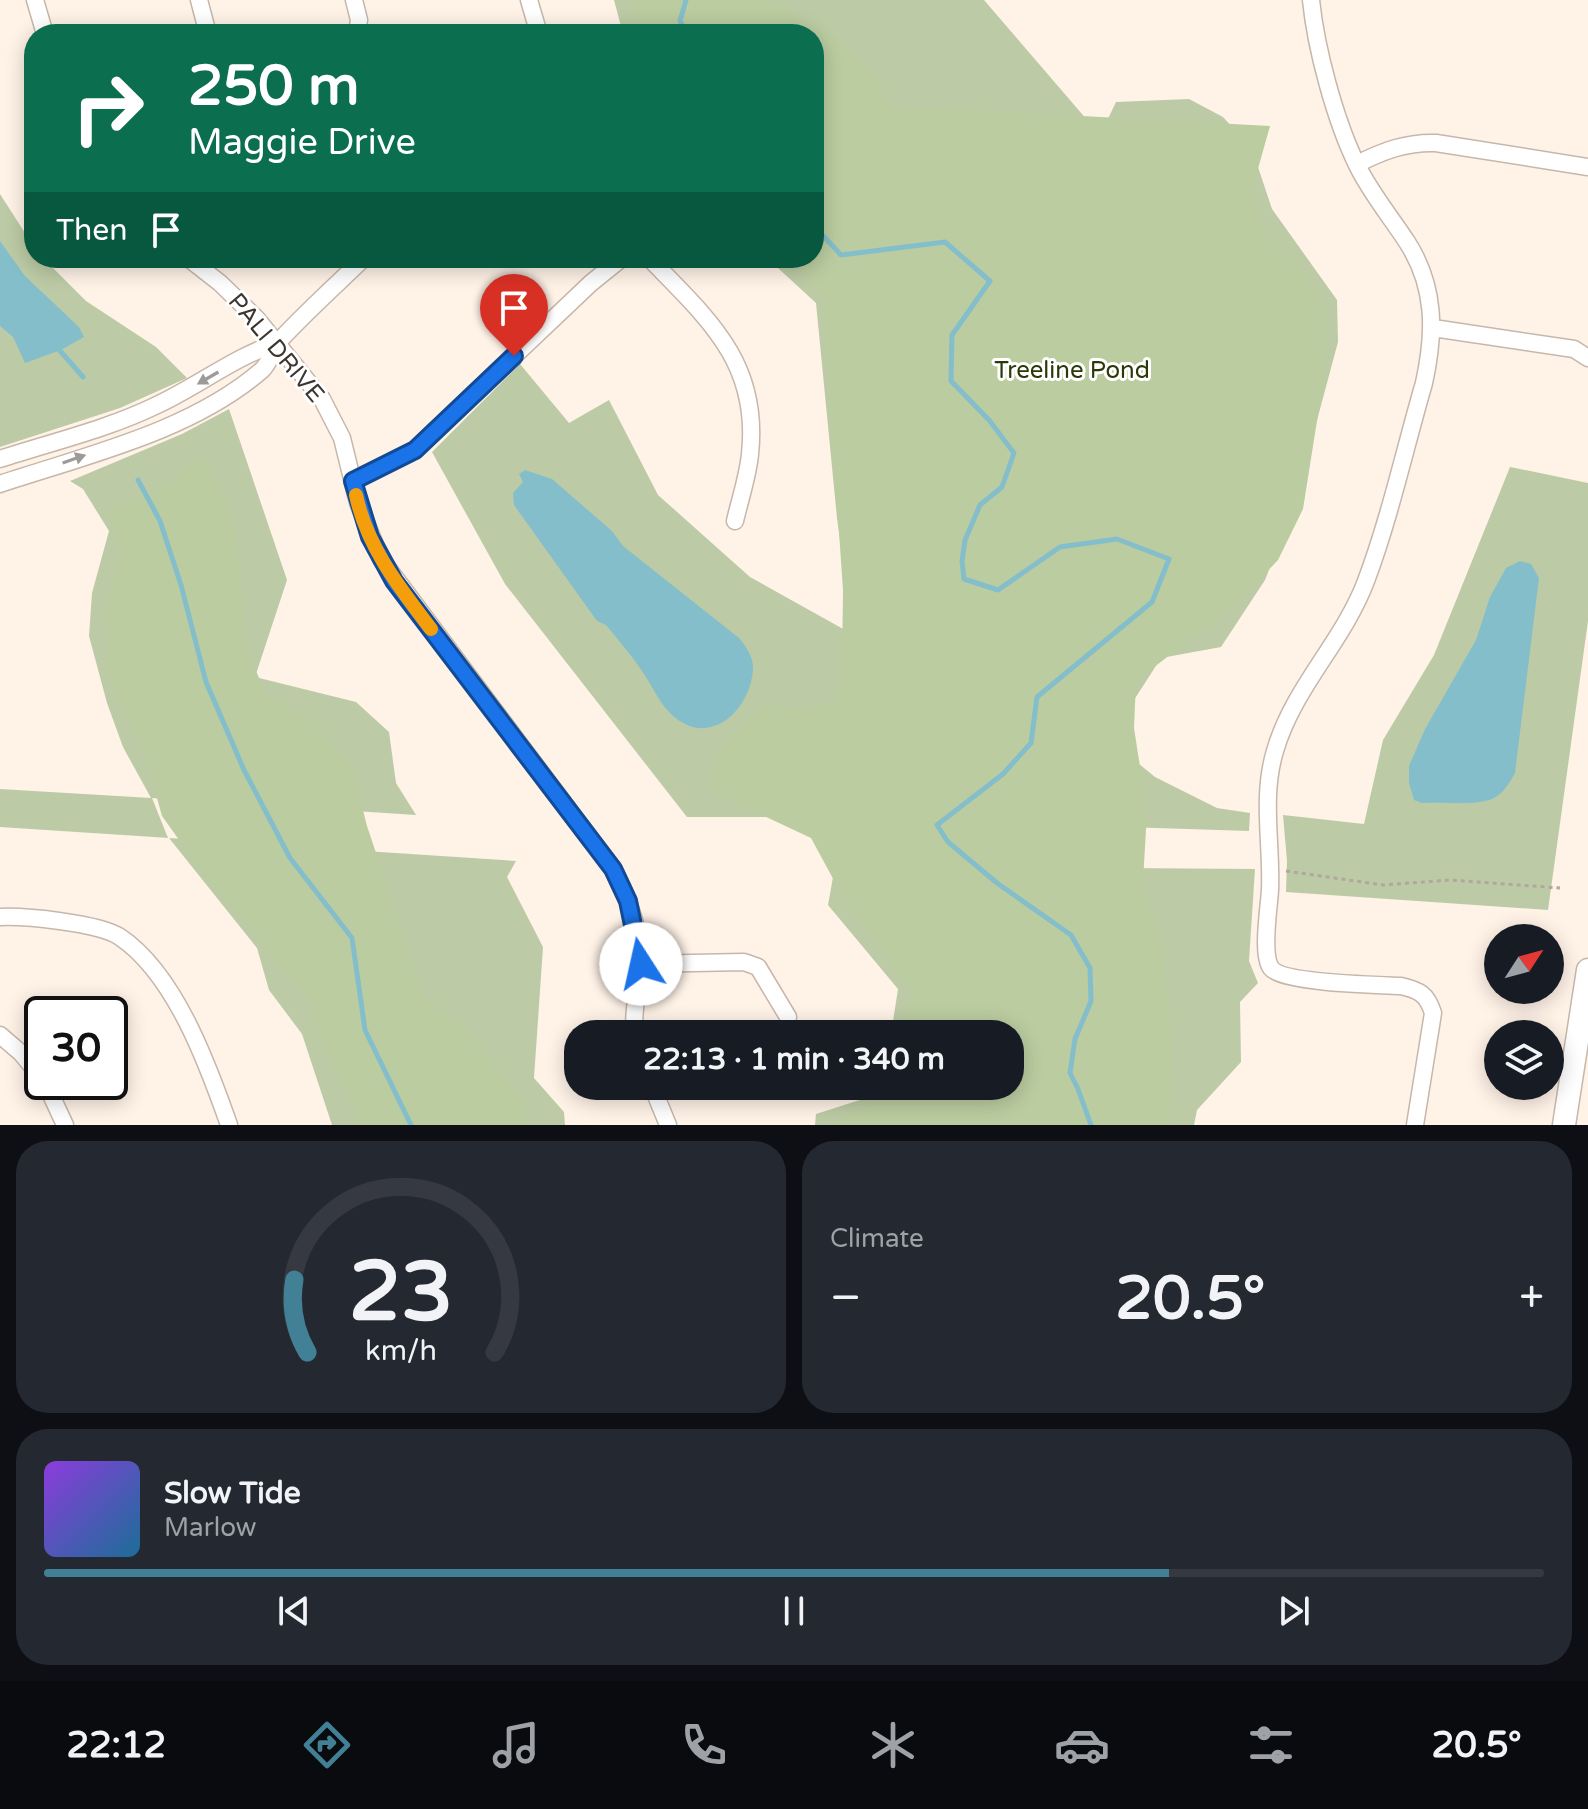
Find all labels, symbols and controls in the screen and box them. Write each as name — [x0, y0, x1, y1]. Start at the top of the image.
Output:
text: 250 m — [188, 53, 359, 120]
icon: right — [56, 56, 160, 160]
text: Maggie Drive — [188, 121, 416, 164]
icon: arrive — [144, 208, 188, 252]
text: Then — [56, 212, 128, 249]
pin — [480, 274, 548, 356]
icon: arrive — [492, 286, 536, 330]
street label: PALI DRIVE — [222, 287, 330, 409]
park label: Treeline Pond — [994, 356, 1150, 385]
one-way arrow — [197, 371, 219, 385]
one-way arrow — [62, 453, 86, 465]
position arrow — [599, 922, 683, 1006]
north arrow — [1484, 924, 1564, 1004]
map controls — [1484, 924, 1564, 1100]
speed limit sign: 30 — [24, 996, 128, 1100]
button: layers — [1484, 1020, 1564, 1100]
text: 22:13 · 1 min · 340 m — [643, 1041, 945, 1078]
text: Climate — [830, 1223, 924, 1254]
text: 23 — [349, 1243, 453, 1343]
text: 20.5° — [1115, 1263, 1265, 1335]
text: − — [830, 1272, 861, 1325]
text: + — [1519, 1272, 1544, 1325]
text: km/h — [365, 1334, 437, 1368]
text: Slow Tide — [164, 1475, 301, 1512]
text: Marlow — [164, 1512, 256, 1543]
icon: previous — [272, 1589, 316, 1633]
icon: pause — [772, 1589, 816, 1633]
icon: next — [1272, 1589, 1316, 1633]
icon: directions — [299, 1717, 355, 1773]
icon: music — [488, 1717, 544, 1773]
icon: phone — [676, 1717, 732, 1773]
icon: climate — [865, 1717, 921, 1773]
icon: car — [1054, 1717, 1110, 1773]
icon: filters — [1243, 1717, 1299, 1773]
text: 22:12 — [66, 1724, 166, 1767]
text: 20.5° — [1432, 1724, 1522, 1767]

